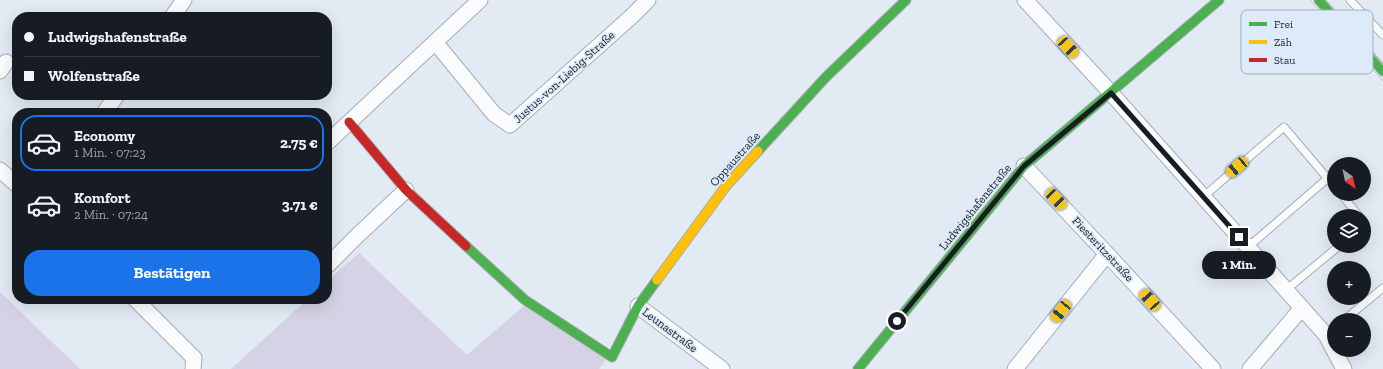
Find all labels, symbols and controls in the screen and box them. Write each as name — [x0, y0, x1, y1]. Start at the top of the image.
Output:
legend — [1241, 10, 1373, 74]
text: Frei — [1274, 18, 1293, 31]
text: Ludwigshafenstraße — [48, 28, 187, 46]
street label: Justus-von-Liebig-Straße — [511, 28, 618, 126]
car — [1055, 34, 1081, 60]
text: Zäh — [1274, 36, 1293, 49]
text: Stau — [1274, 54, 1295, 67]
text: Wolfenstraße — [48, 67, 140, 85]
icon: car — [26, 125, 62, 161]
text: Economy — [74, 127, 135, 145]
street label: Oppaustraße — [707, 129, 763, 189]
text: 2.75 € — [280, 134, 318, 152]
text: 1 Min. · 07:23 — [74, 145, 146, 160]
car — [1224, 155, 1250, 179]
north arrow — [1327, 157, 1371, 201]
map controls — [1327, 157, 1371, 357]
street label: Ludwigshafenstraße — [936, 161, 1014, 253]
car — [1043, 186, 1069, 212]
icon: car — [26, 187, 62, 223]
text: Komfort — [74, 189, 130, 207]
text: 3.71 € — [282, 196, 318, 214]
text: 2 Min. · 07:24 — [74, 207, 148, 222]
button: layers — [1327, 209, 1371, 253]
street label: Piesteritzstraße — [1069, 214, 1137, 285]
route end — [1230, 228, 1248, 246]
button: Bestätigen — [24, 250, 320, 296]
callout: 1 Min. — [1202, 251, 1276, 279]
text: 1 Min. — [1222, 257, 1256, 272]
button: + — [1327, 261, 1371, 305]
car — [1138, 287, 1162, 313]
car — [1049, 298, 1073, 324]
street label: Leunastraße — [640, 305, 701, 356]
route start — [888, 312, 906, 330]
button: − — [1327, 313, 1371, 357]

